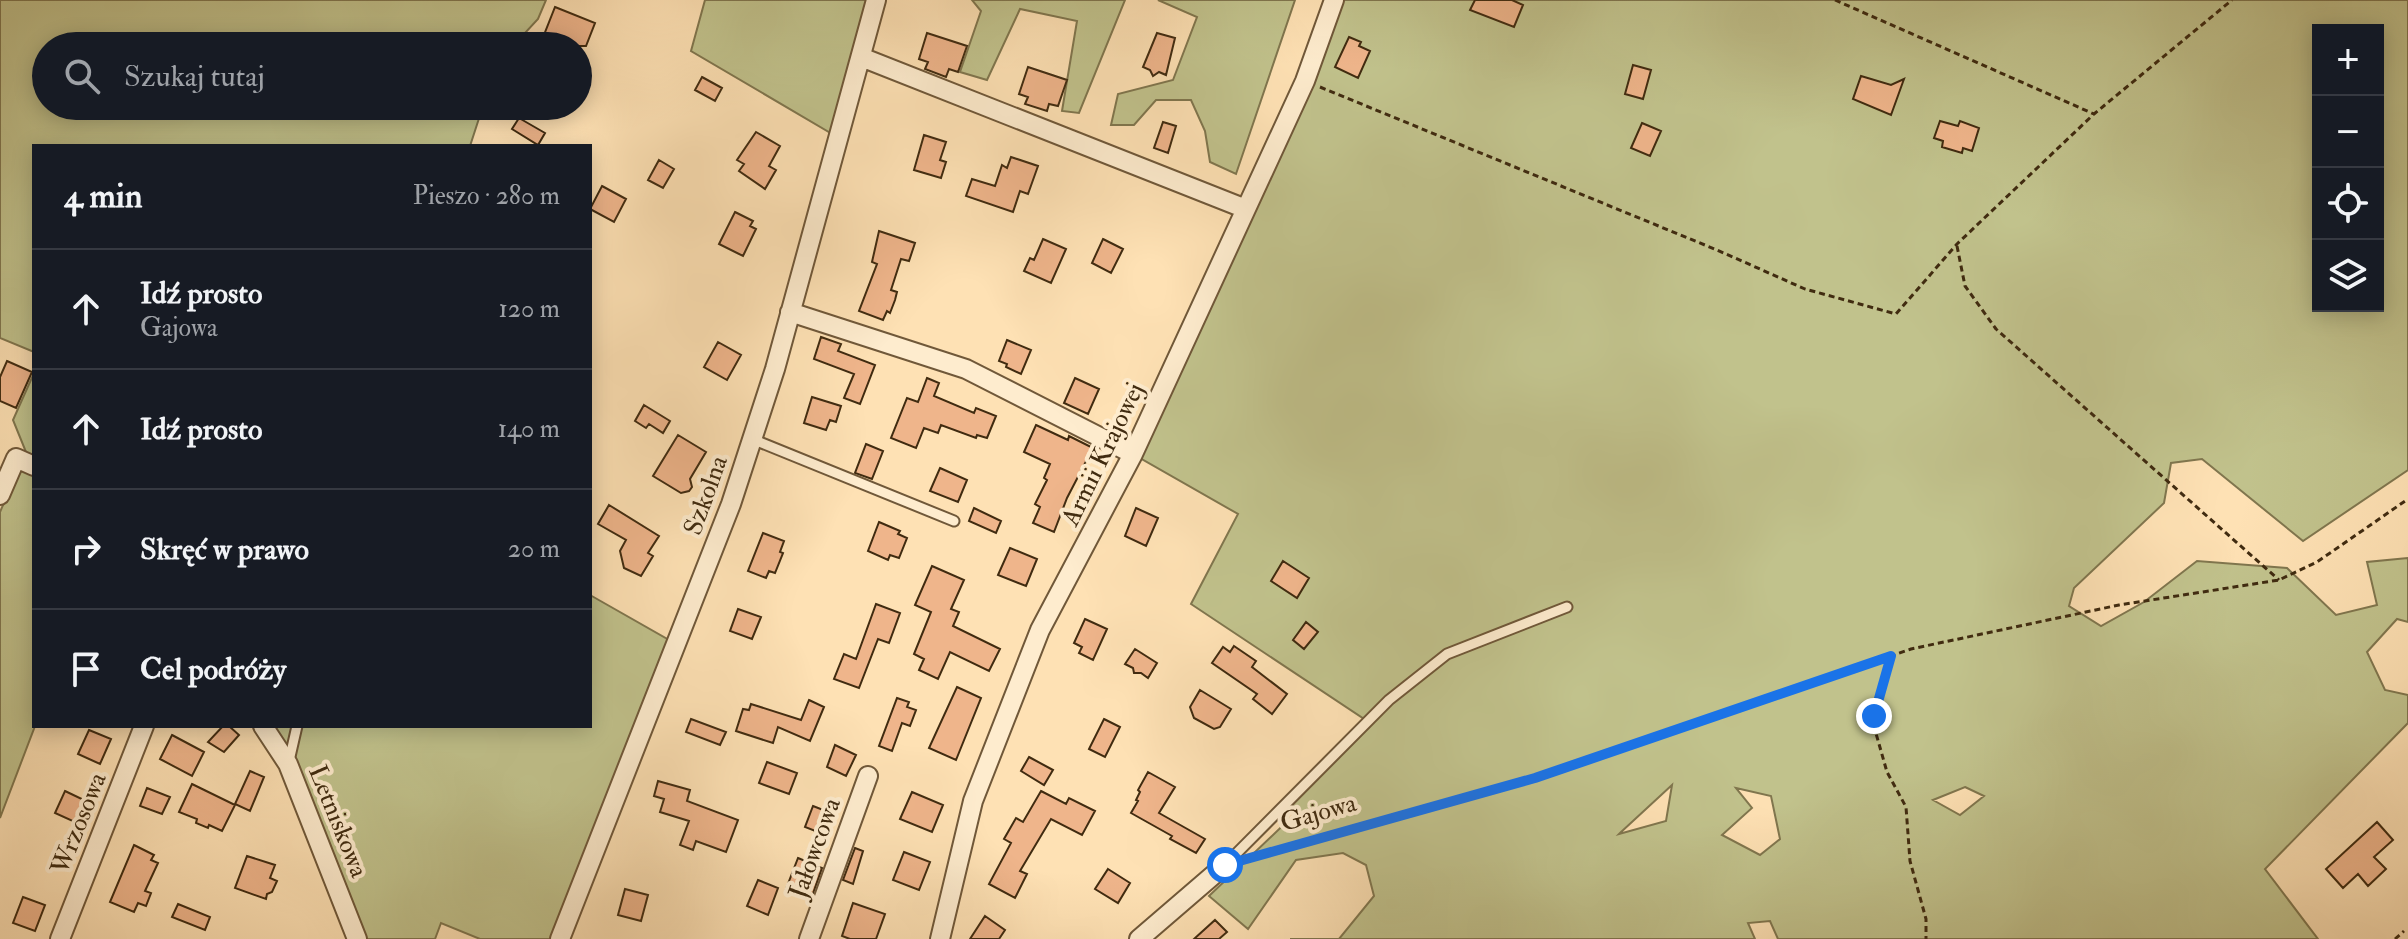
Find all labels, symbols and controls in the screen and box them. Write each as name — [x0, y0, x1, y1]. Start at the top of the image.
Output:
map controls — [2312, 24, 2384, 312]
button: + — [2312, 24, 2384, 96]
search box — [32, 32, 592, 120]
icon: search — [60, 54, 104, 98]
text: Szukaj tutaj — [124, 58, 265, 95]
button: − — [2312, 96, 2384, 168]
button: locate — [2312, 168, 2384, 240]
text: 4 min — [64, 175, 142, 218]
text: Pieszo · 280 m — [413, 180, 560, 212]
button: layers — [2312, 240, 2384, 312]
text: Idź prosto — [140, 275, 262, 312]
icon: ahead — [64, 287, 108, 331]
text: 120 m — [499, 293, 560, 325]
text: Gajowa — [140, 312, 218, 344]
street label: Armii Krajowej — [1054, 378, 1151, 532]
icon: ahead — [64, 407, 108, 451]
text: Idź prosto — [140, 411, 262, 448]
text: 140 m — [498, 413, 560, 445]
street label: Szkolna — [677, 451, 735, 539]
icon: right — [64, 527, 108, 571]
text: Skręć w prawo — [140, 531, 309, 568]
text: 20 m — [508, 533, 560, 565]
icon: arrive — [64, 647, 108, 691]
text: Cel podróży — [140, 651, 286, 688]
route end — [1856, 698, 1892, 734]
street label: Letniskowa — [301, 761, 375, 883]
street label: Wrzosowa — [44, 768, 114, 880]
street label: Gajowa — [1277, 787, 1360, 839]
street label: Jałowcowa — [782, 793, 848, 904]
route start — [1207, 847, 1243, 883]

